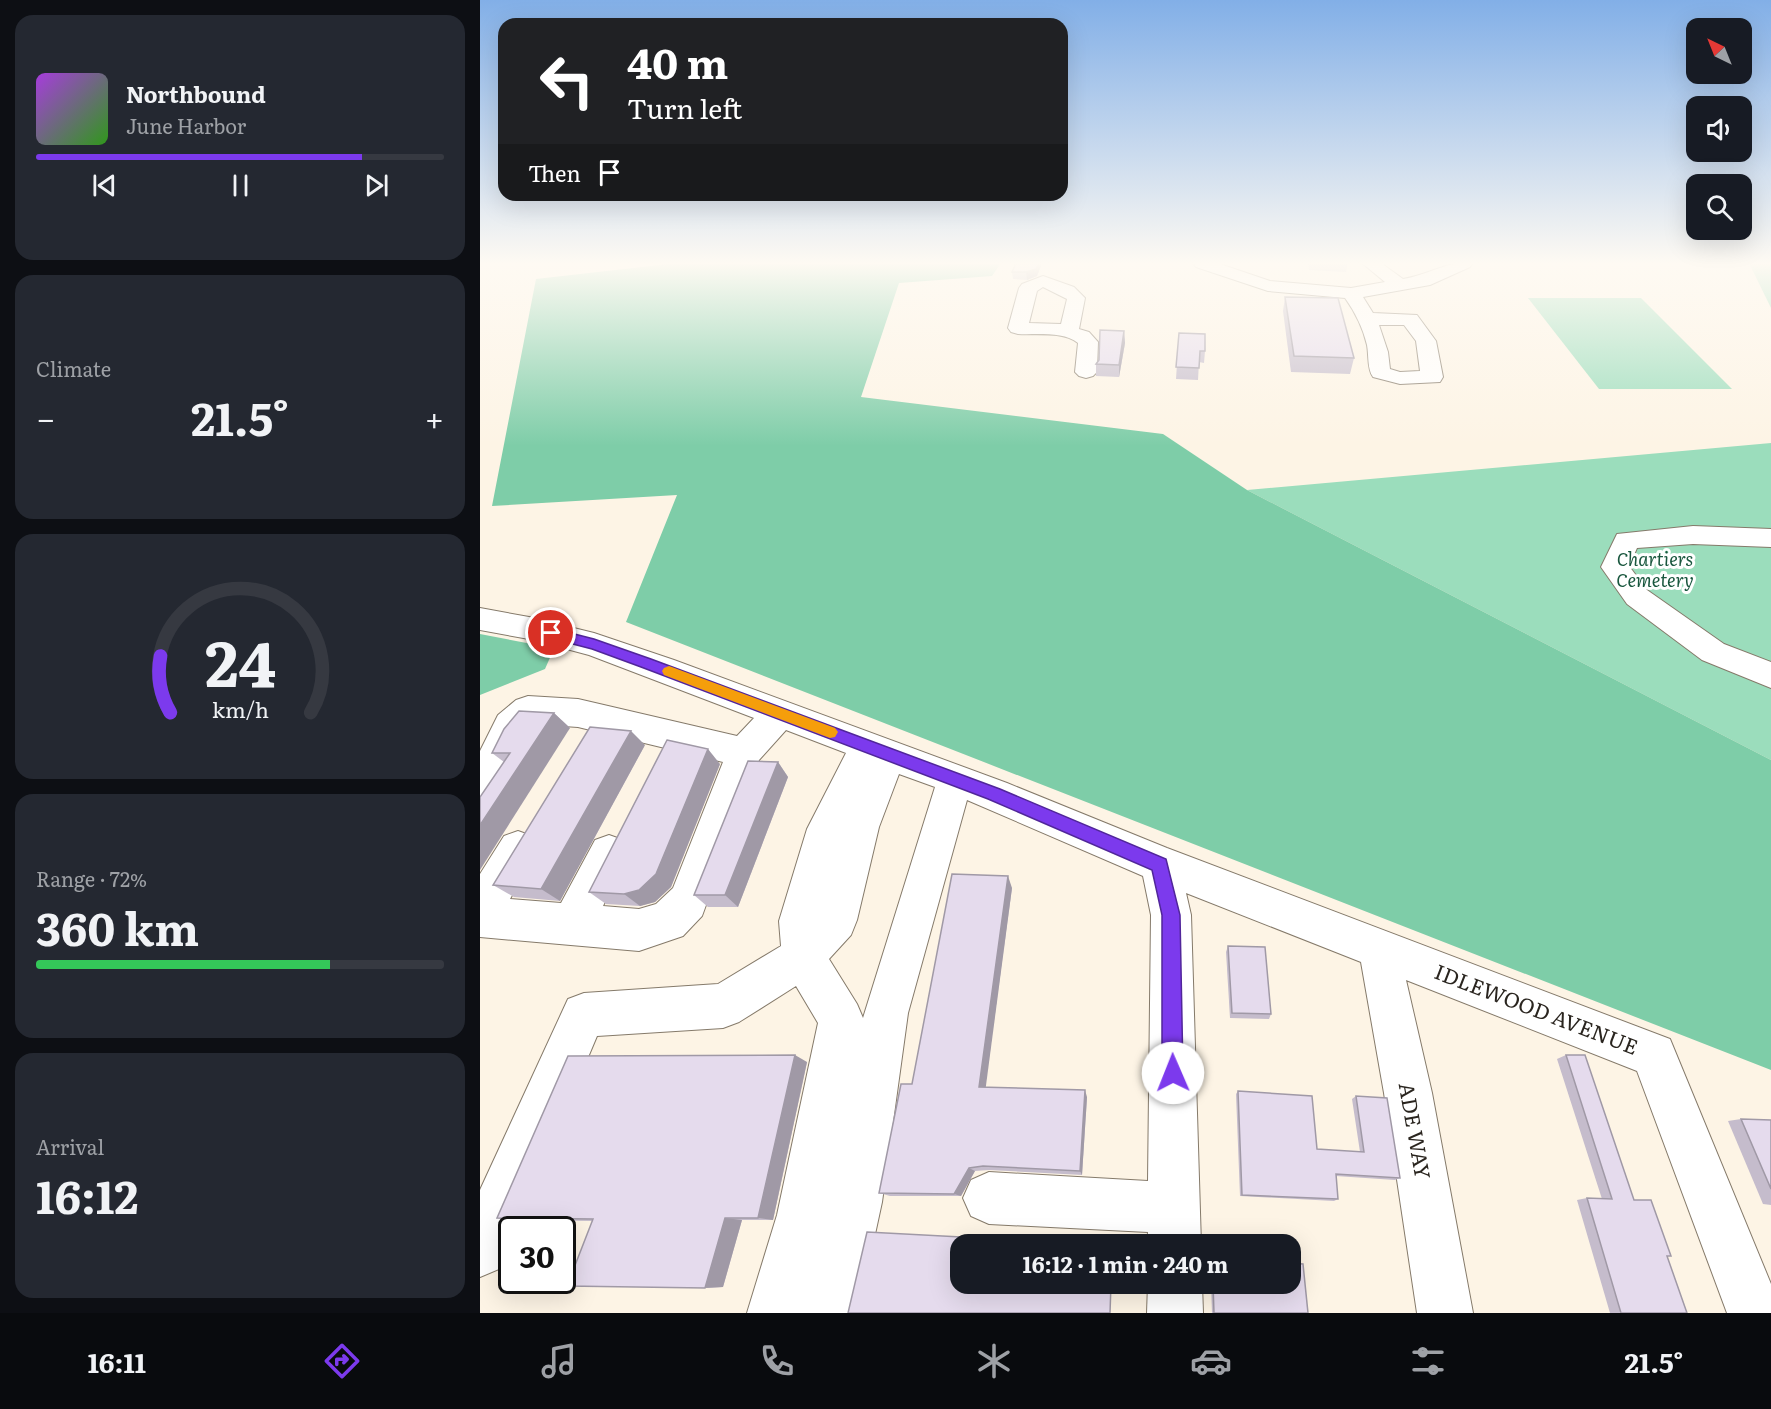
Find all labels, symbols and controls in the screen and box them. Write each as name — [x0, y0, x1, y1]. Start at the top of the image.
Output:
north arrow — [1686, 18, 1752, 84]
map controls — [1686, 18, 1752, 240]
text: 40 m — [627, 30, 728, 92]
icon: left — [528, 42, 606, 120]
text: Northbound — [126, 77, 266, 110]
text: Turn left — [627, 87, 742, 127]
button: sound — [1686, 96, 1752, 162]
text: June Harbor — [126, 110, 246, 140]
text: Then — [528, 156, 581, 189]
icon: arrive — [593, 156, 626, 189]
icon: previous — [88, 169, 121, 202]
icon: pause — [224, 169, 257, 202]
icon: next — [360, 169, 393, 202]
button: search — [1686, 174, 1752, 240]
text: Climate — [36, 353, 111, 383]
text: 21.5° — [191, 383, 289, 450]
text: − — [36, 392, 55, 441]
text: + — [425, 392, 444, 441]
park label: Chartiers Cemetery — [1616, 545, 1694, 593]
pin — [525, 607, 576, 658]
text: 24 — [204, 615, 276, 707]
icon: arrive — [534, 616, 567, 649]
text: km/h — [211, 694, 269, 726]
text: Range · 72% — [36, 863, 147, 893]
text: 360 km — [36, 893, 199, 960]
street label: IDLEWOOD AVENUE — [1430, 954, 1643, 1061]
position arrow — [1141, 1041, 1205, 1105]
street label: ADE WAY — [1393, 1080, 1440, 1181]
text: Arrival — [36, 1131, 104, 1161]
text: 16:12 — [36, 1161, 139, 1228]
speed limit sign: 30 — [498, 1216, 576, 1294]
text: 16:12 · 1 min · 240 m — [1023, 1247, 1228, 1280]
icon: directions — [321, 1340, 363, 1382]
icon: music — [538, 1340, 580, 1382]
icon: phone — [756, 1340, 798, 1382]
icon: climate — [973, 1340, 1015, 1382]
icon: car — [1190, 1340, 1232, 1382]
icon: filters — [1407, 1340, 1449, 1382]
text: 16:11 — [88, 1341, 146, 1381]
text: 21.5° — [1625, 1341, 1683, 1381]

